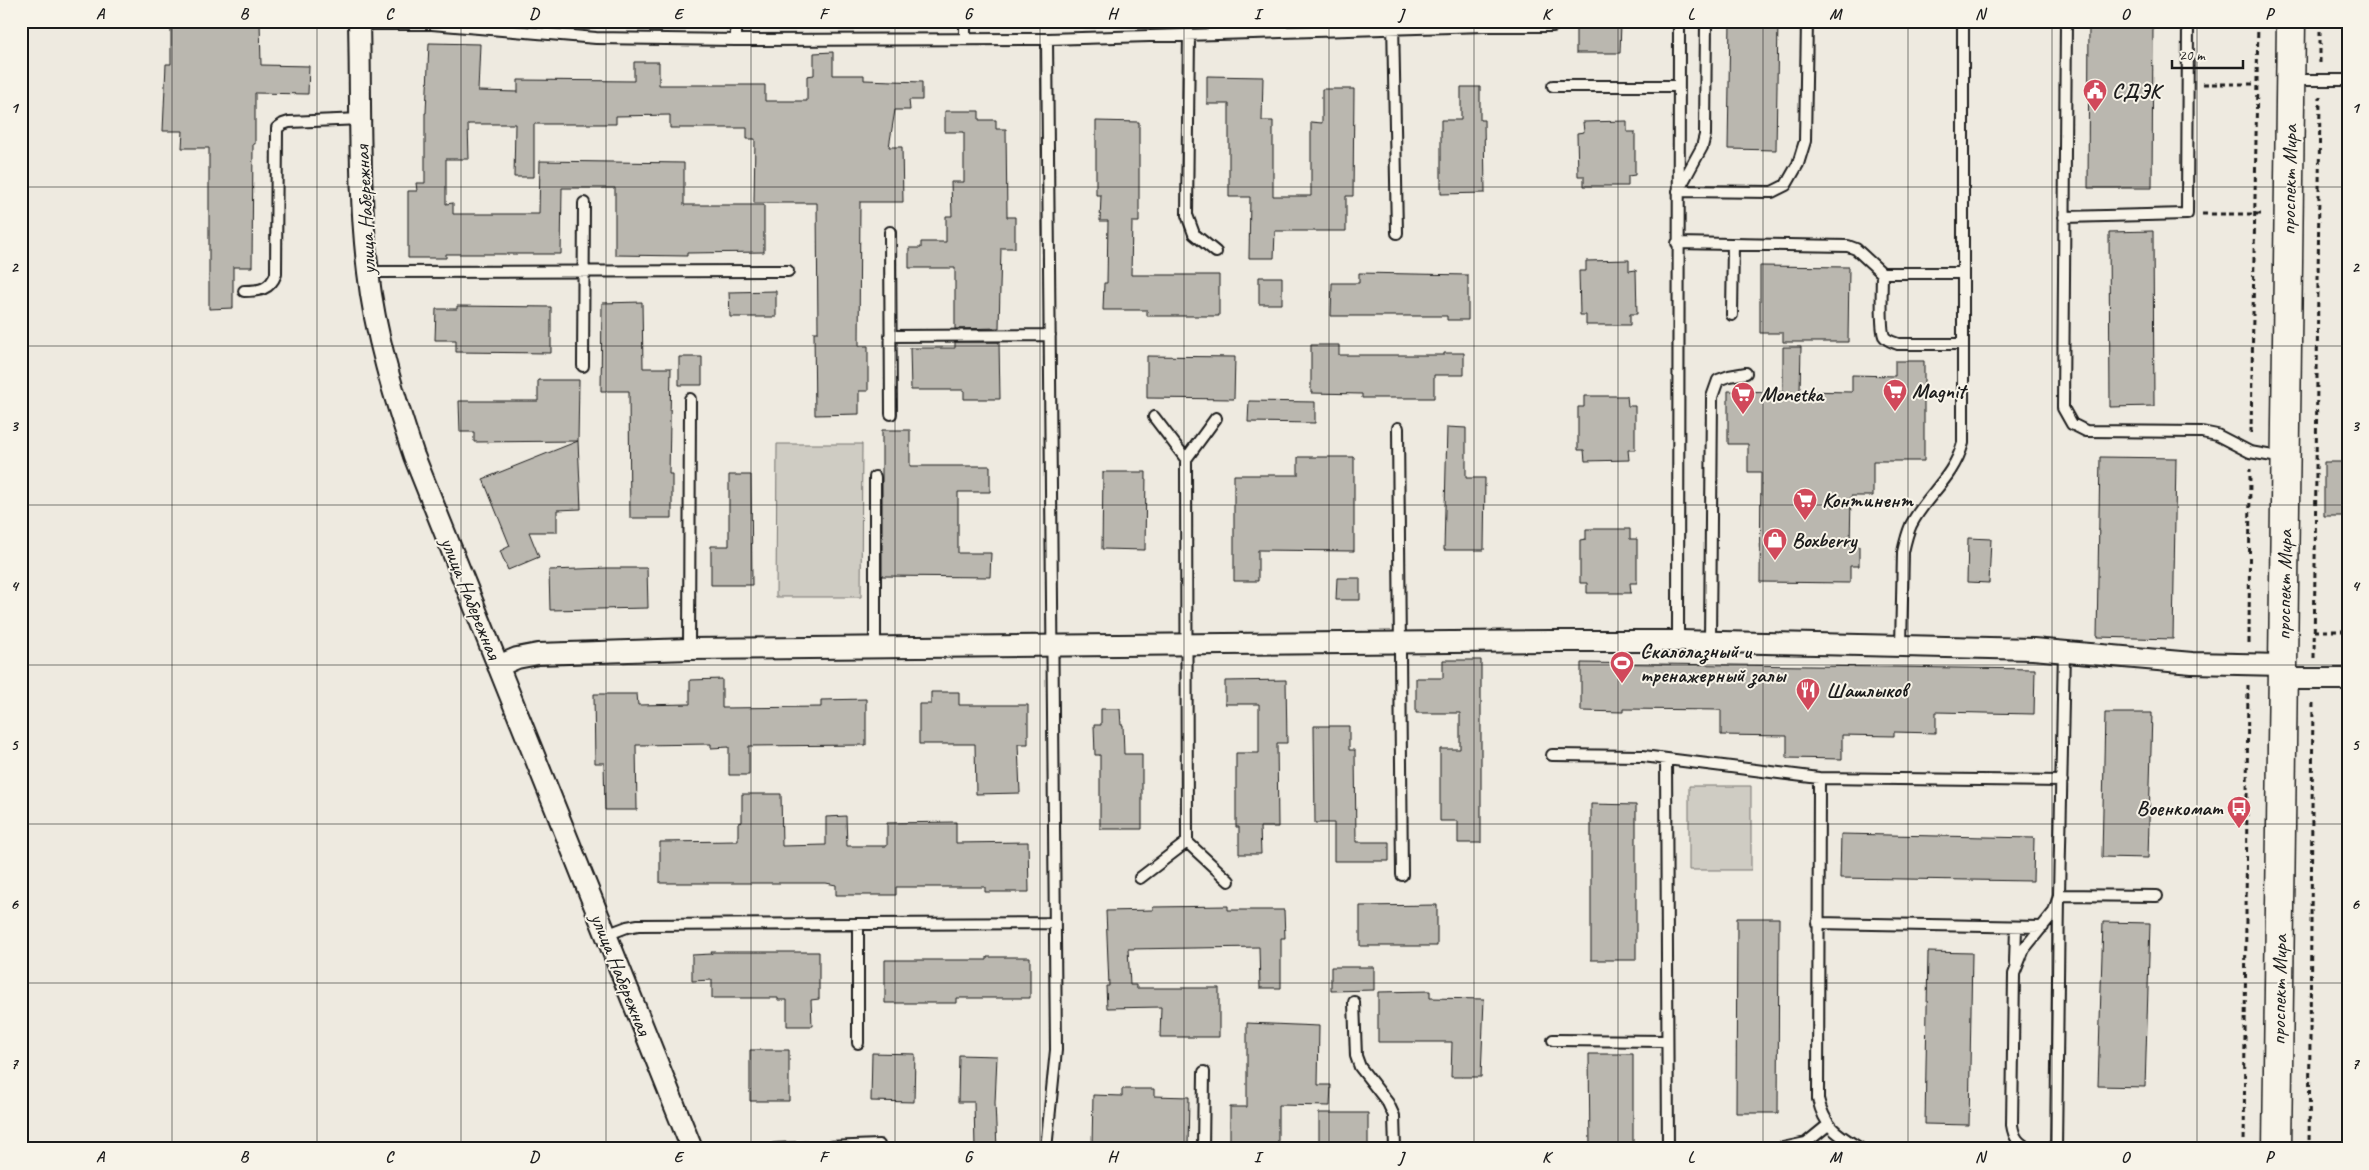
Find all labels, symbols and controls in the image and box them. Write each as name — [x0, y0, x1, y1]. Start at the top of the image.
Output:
text: A — [96, 4, 106, 24]
text: B — [240, 4, 250, 24]
text: C — [385, 4, 395, 24]
text: D — [529, 4, 540, 24]
text: E — [674, 4, 685, 24]
text: F — [819, 4, 830, 24]
text: G — [964, 4, 974, 24]
text: H — [1107, 4, 1119, 24]
text: I — [1254, 4, 1264, 24]
text: J — [1397, 4, 1406, 24]
text: K — [1542, 4, 1554, 24]
text: L — [1688, 4, 1696, 24]
text: M — [1829, 4, 1843, 24]
text: N — [1975, 4, 1988, 24]
text: O — [2121, 4, 2131, 24]
text: P — [2265, 4, 2275, 24]
scale bar — [2172, 38, 2243, 70]
text: 20 m — [2179, 46, 2206, 65]
public building icon: СДЭК — [2082, 78, 2108, 112]
place label: СДЭК — [2112, 78, 2165, 104]
text: 1 — [10, 98, 19, 118]
text: 1 — [2351, 98, 2360, 118]
street label: проспект Мира — [2275, 123, 2303, 235]
street label: улица Набережная — [349, 143, 381, 277]
text: 2 — [10, 257, 19, 277]
text: 2 — [2351, 257, 2360, 277]
supermarket icon: Magnit — [1882, 378, 1908, 412]
place label: Magnit — [1912, 378, 1968, 404]
supermarket icon: Monetka — [1730, 381, 1756, 415]
place label: Monetka — [1760, 381, 1825, 407]
text: 3 — [10, 416, 19, 436]
text: 3 — [2351, 416, 2360, 436]
supermarket icon: Континент — [1792, 487, 1818, 521]
place label: Континент — [1822, 487, 1914, 513]
shop icon: Boxberry — [1762, 527, 1788, 561]
place label: Boxberry — [1792, 527, 1858, 554]
street label: проспект Мира — [2270, 528, 2298, 640]
street label: улица Набережная — [434, 531, 508, 664]
text: 4 — [10, 576, 19, 596]
text: 4 — [2351, 576, 2360, 596]
place label: Скалолазный и тренажерный залы — [1640, 638, 1788, 689]
sports icon: Скалолазный и тренажерный залы — [1609, 650, 1635, 684]
restaurant icon: Шашлыков — [1795, 677, 1821, 711]
place label: Шашлыков — [1826, 677, 1911, 703]
text: 5 — [11, 735, 20, 755]
text: 5 — [2352, 735, 2361, 755]
place label: Военкомат — [2136, 795, 2224, 821]
bus stop icon: Военкомат — [2226, 795, 2252, 829]
text: 6 — [10, 894, 19, 914]
text: 6 — [2351, 894, 2360, 914]
street label: улица Набережная — [584, 907, 658, 1040]
street label: проспект Мира — [2265, 933, 2293, 1045]
text: 7 — [10, 1054, 19, 1074]
text: 7 — [2351, 1054, 2360, 1074]
text: A — [96, 1147, 106, 1167]
text: B — [240, 1147, 250, 1167]
text: C — [385, 1147, 395, 1167]
text: D — [529, 1147, 540, 1167]
text: E — [674, 1147, 685, 1167]
text: F — [819, 1147, 830, 1167]
text: G — [964, 1147, 974, 1167]
text: H — [1107, 1147, 1119, 1167]
text: I — [1254, 1147, 1264, 1167]
text: J — [1397, 1147, 1406, 1167]
text: K — [1542, 1147, 1554, 1167]
text: L — [1688, 1147, 1696, 1167]
text: M — [1829, 1147, 1843, 1167]
text: N — [1975, 1147, 1988, 1167]
text: O — [2121, 1147, 2131, 1167]
text: P — [2265, 1147, 2275, 1167]

